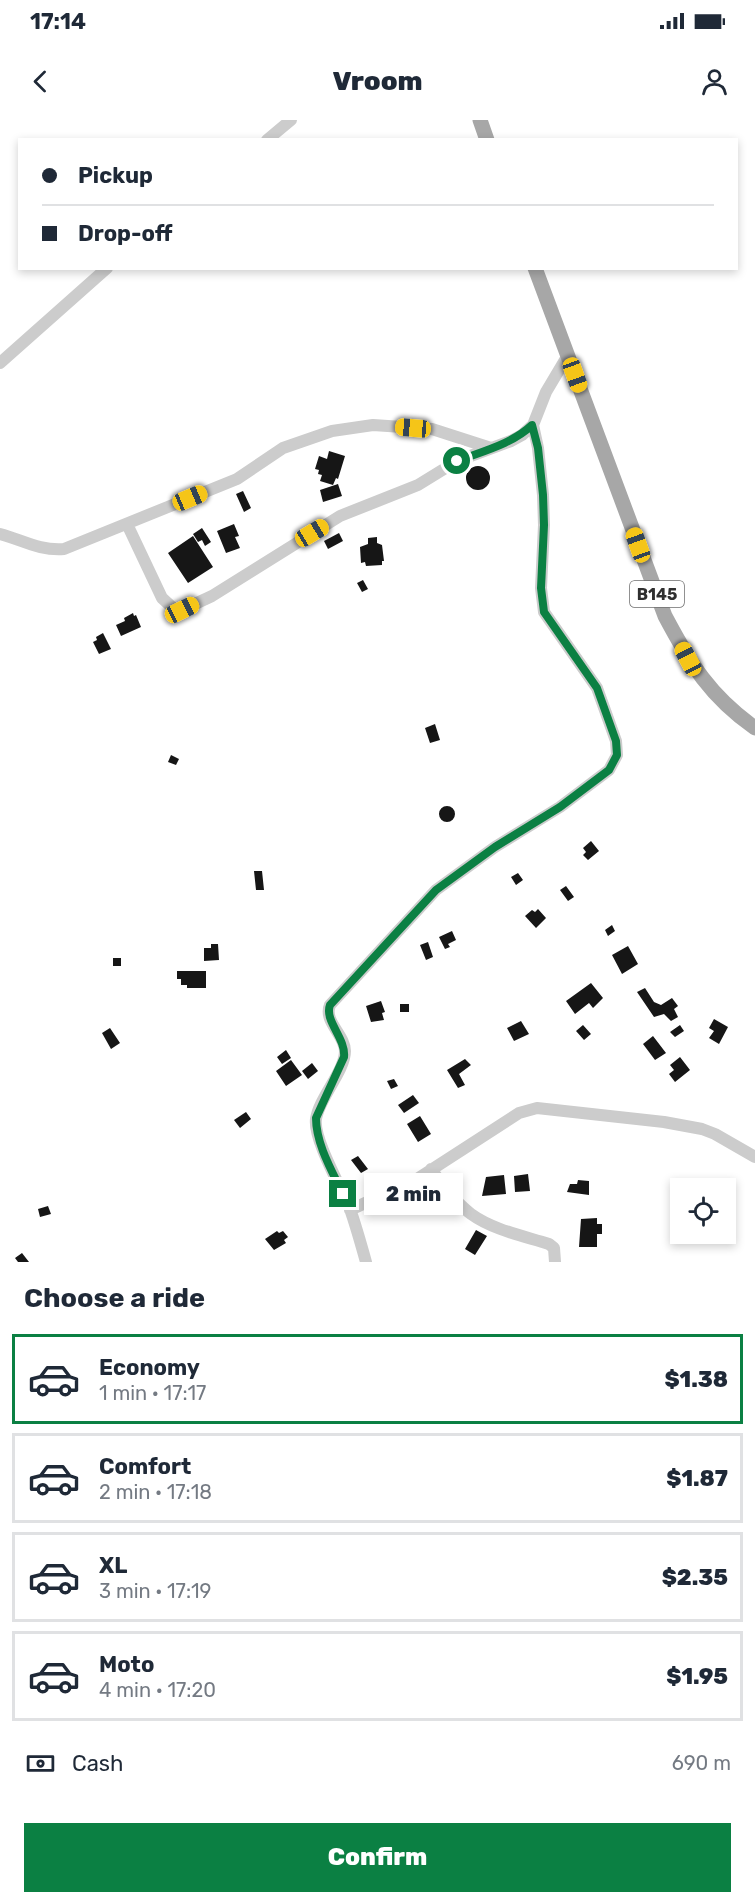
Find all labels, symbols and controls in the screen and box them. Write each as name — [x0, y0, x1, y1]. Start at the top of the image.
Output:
text: 17:14 — [30, 8, 86, 35]
icon: back — [24, 65, 57, 98]
text: Vroom — [332, 65, 423, 97]
icon: person — [698, 65, 731, 98]
text: Pickup — [78, 162, 153, 189]
text: Drop-off — [78, 220, 173, 247]
car — [560, 355, 590, 395]
car — [394, 417, 432, 439]
route start — [443, 447, 470, 474]
car — [170, 483, 210, 513]
car — [292, 516, 332, 550]
car — [623, 525, 653, 565]
road number: B145 — [630, 581, 684, 607]
car — [162, 594, 202, 626]
car — [672, 639, 704, 679]
callout: 2 min — [364, 1173, 463, 1215]
map controls — [670, 1178, 736, 1244]
button: locate — [670, 1178, 736, 1244]
route end — [329, 1180, 356, 1207]
text: 2 min — [386, 1182, 441, 1206]
text: Choose a ride — [24, 1282, 205, 1314]
icon: car — [27, 1352, 81, 1406]
text: Economy — [99, 1354, 200, 1381]
text: $1.38 — [664, 1366, 728, 1393]
text: 1 min · 17:17 — [99, 1381, 206, 1405]
icon: car — [27, 1451, 81, 1505]
text: Comfort — [99, 1453, 191, 1480]
text: $1.87 — [666, 1465, 728, 1492]
text: 2 min · 17:18 — [99, 1480, 212, 1504]
icon: car — [27, 1550, 81, 1604]
text: XL — [99, 1552, 127, 1579]
text: $2.35 — [662, 1564, 728, 1591]
text: 3 min · 17:19 — [99, 1579, 211, 1603]
icon: car — [27, 1649, 81, 1703]
text: Moto — [99, 1651, 154, 1678]
text: $1.95 — [666, 1663, 728, 1690]
text: 4 min · 17:20 — [99, 1678, 216, 1702]
icon: cash — [24, 1747, 57, 1780]
text: Cash — [72, 1750, 123, 1777]
text: 690 m — [672, 1751, 731, 1775]
button: Confirm — [24, 1823, 731, 1892]

